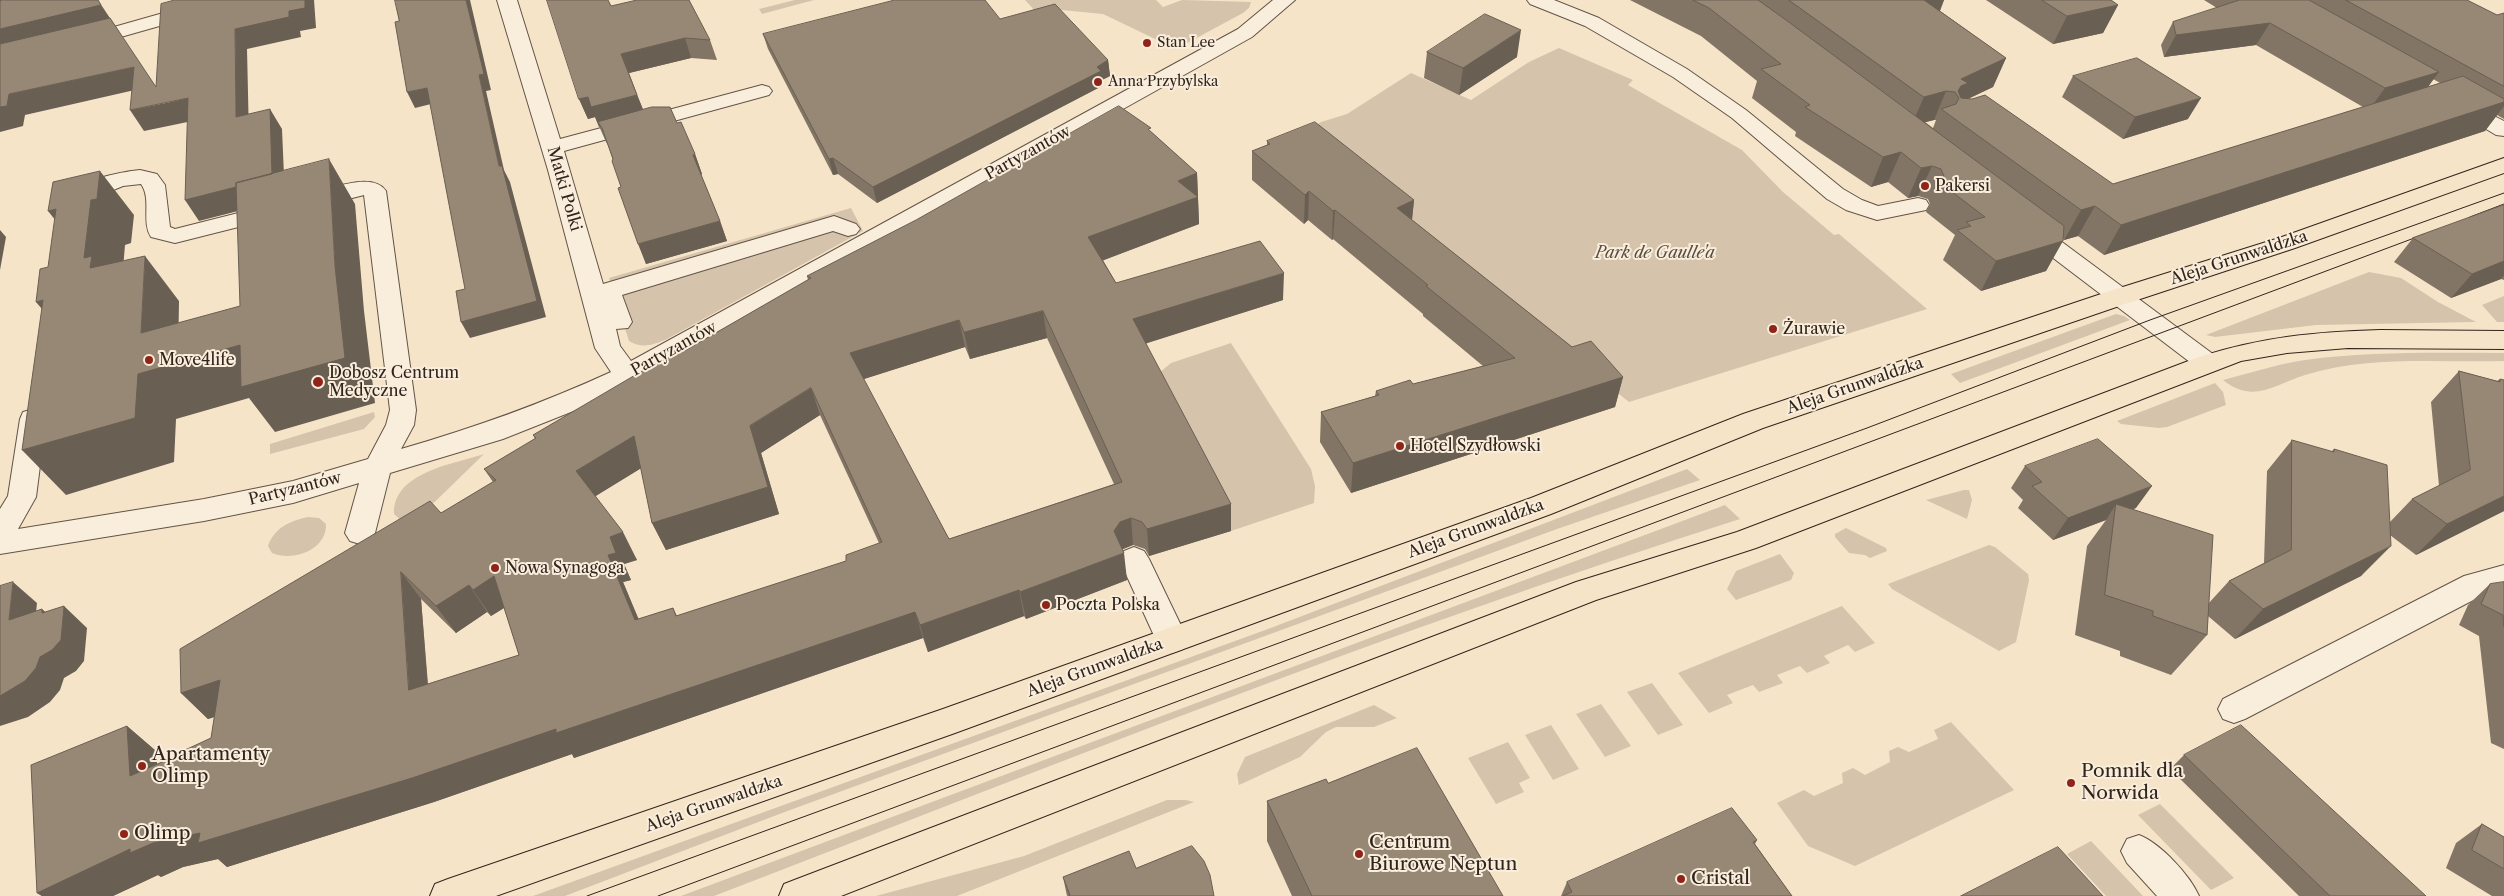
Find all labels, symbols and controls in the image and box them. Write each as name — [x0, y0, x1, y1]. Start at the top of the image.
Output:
place label: Stan Lee — [1157, 35, 1215, 51]
marker: Stan Lee — [1141, 37, 1153, 49]
place label: Anna Przybylska — [1108, 74, 1218, 90]
marker: Anna Przybylska — [1092, 76, 1104, 88]
street label: Partyzantów — [982, 122, 1074, 184]
street label: Matki Polki — [543, 144, 585, 234]
place label: Pakersi — [1935, 176, 1990, 196]
marker: Pakersi — [1919, 180, 1931, 192]
street label: Aleja Grunwaldzka — [2168, 227, 2310, 289]
park label: Park de Gaulle'a — [1595, 243, 1715, 263]
street label: Partyzantów — [628, 318, 720, 380]
place label: Żurawie — [1783, 319, 1845, 339]
marker: Żurawie — [1767, 323, 1779, 335]
place label: Move4life — [159, 350, 235, 370]
marker: Move4life — [143, 354, 155, 366]
street label: Aleja Grunwaldzka — [1784, 354, 1926, 418]
place label: Dobosz Centrum Medyczne — [329, 363, 459, 401]
marker: Dobosz Centrum Medyczne — [311, 375, 325, 389]
place label: Hotel Szydłowski — [1410, 436, 1541, 456]
marker: Hotel Szydłowski — [1394, 440, 1406, 452]
street label: Partyzantów — [247, 468, 343, 510]
street label: Aleja Grunwaldzka — [1405, 495, 1547, 563]
place label: Nowa Synagoga — [505, 558, 624, 578]
marker: Nowa Synagoga — [489, 562, 501, 574]
place label: Poczta Polska — [1056, 595, 1160, 615]
marker: Poczta Polska — [1040, 599, 1052, 611]
street label: Aleja Grunwaldzka — [1024, 634, 1166, 702]
place label: Apartamenty Olimp — [152, 744, 270, 788]
marker: Apartamenty Olimp — [136, 760, 148, 772]
place label: Pomnik dla Norwida — [2081, 761, 2183, 805]
street label: Aleja Grunwaldzka — [643, 772, 785, 836]
marker: Pomnik dla Norwida — [2065, 777, 2077, 789]
place label: Olimp — [134, 823, 190, 845]
marker: Olimp — [118, 828, 130, 840]
place label: Centrum Biurowe Neptun — [1369, 832, 1517, 876]
marker: Centrum Biurowe Neptun — [1353, 848, 1365, 860]
place label: Cristal — [1691, 868, 1750, 890]
marker: Cristal — [1675, 873, 1687, 885]

